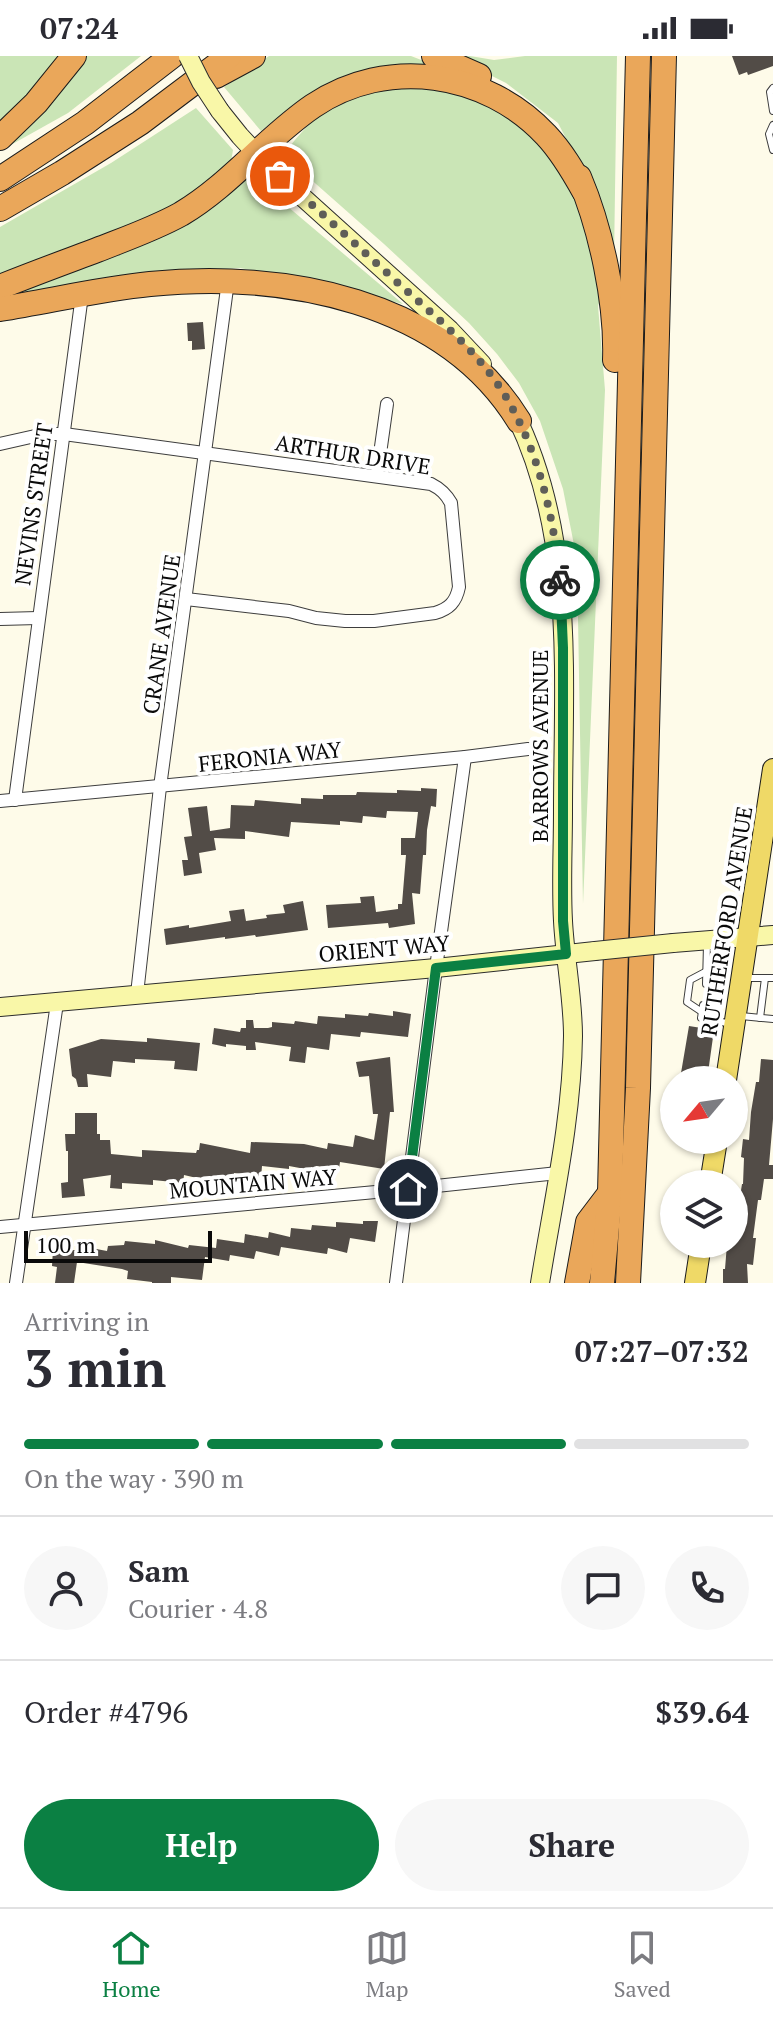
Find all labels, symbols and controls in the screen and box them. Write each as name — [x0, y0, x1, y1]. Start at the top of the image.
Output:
text: 07:24 — [40, 8, 118, 48]
pin — [246, 142, 314, 210]
icon: bag — [258, 154, 302, 198]
street label: NEVINS STREET — [7, 421, 59, 587]
street label: ARTHUR DRIVE — [273, 427, 433, 481]
courier — [520, 540, 600, 620]
street label: CRANE AVENUE — [135, 552, 187, 716]
icon: bike — [538, 558, 582, 602]
street label: BARROWS AVENUE — [525, 649, 554, 843]
street label: FERONIA WAY — [197, 734, 344, 778]
street label: RUTHERFORD AVENUE — [694, 804, 758, 1038]
street label: ORIENT WAY — [317, 928, 452, 968]
north arrow — [660, 1066, 748, 1154]
map controls — [660, 1066, 748, 1258]
pin — [374, 1155, 442, 1223]
street label: MOUNTAIN WAY — [168, 1161, 339, 1205]
icon: home — [386, 1167, 430, 1211]
button: layers — [660, 1170, 748, 1258]
scale bar — [24, 1227, 212, 1263]
text: 100 m — [36, 1230, 96, 1259]
text: Arriving in — [24, 1304, 149, 1338]
text: 07:27–07:32 — [575, 1331, 749, 1371]
text: 3 min — [24, 1333, 166, 1402]
text: On the way · 390 m — [24, 1461, 244, 1495]
button: person — [24, 1546, 108, 1630]
button: chat — [561, 1546, 645, 1630]
button: phone — [665, 1546, 749, 1630]
text: Sam — [128, 1551, 189, 1591]
text: Courier · 4.8 — [128, 1591, 268, 1625]
text: Order #4796 — [24, 1692, 188, 1732]
text: $39.64 — [655, 1692, 749, 1732]
button: Help — [24, 1799, 379, 1891]
button: Share — [395, 1799, 749, 1891]
tab: Home — [102, 1926, 161, 2003]
tab: Map — [365, 1926, 409, 2003]
tab: Saved — [614, 1926, 671, 2003]

